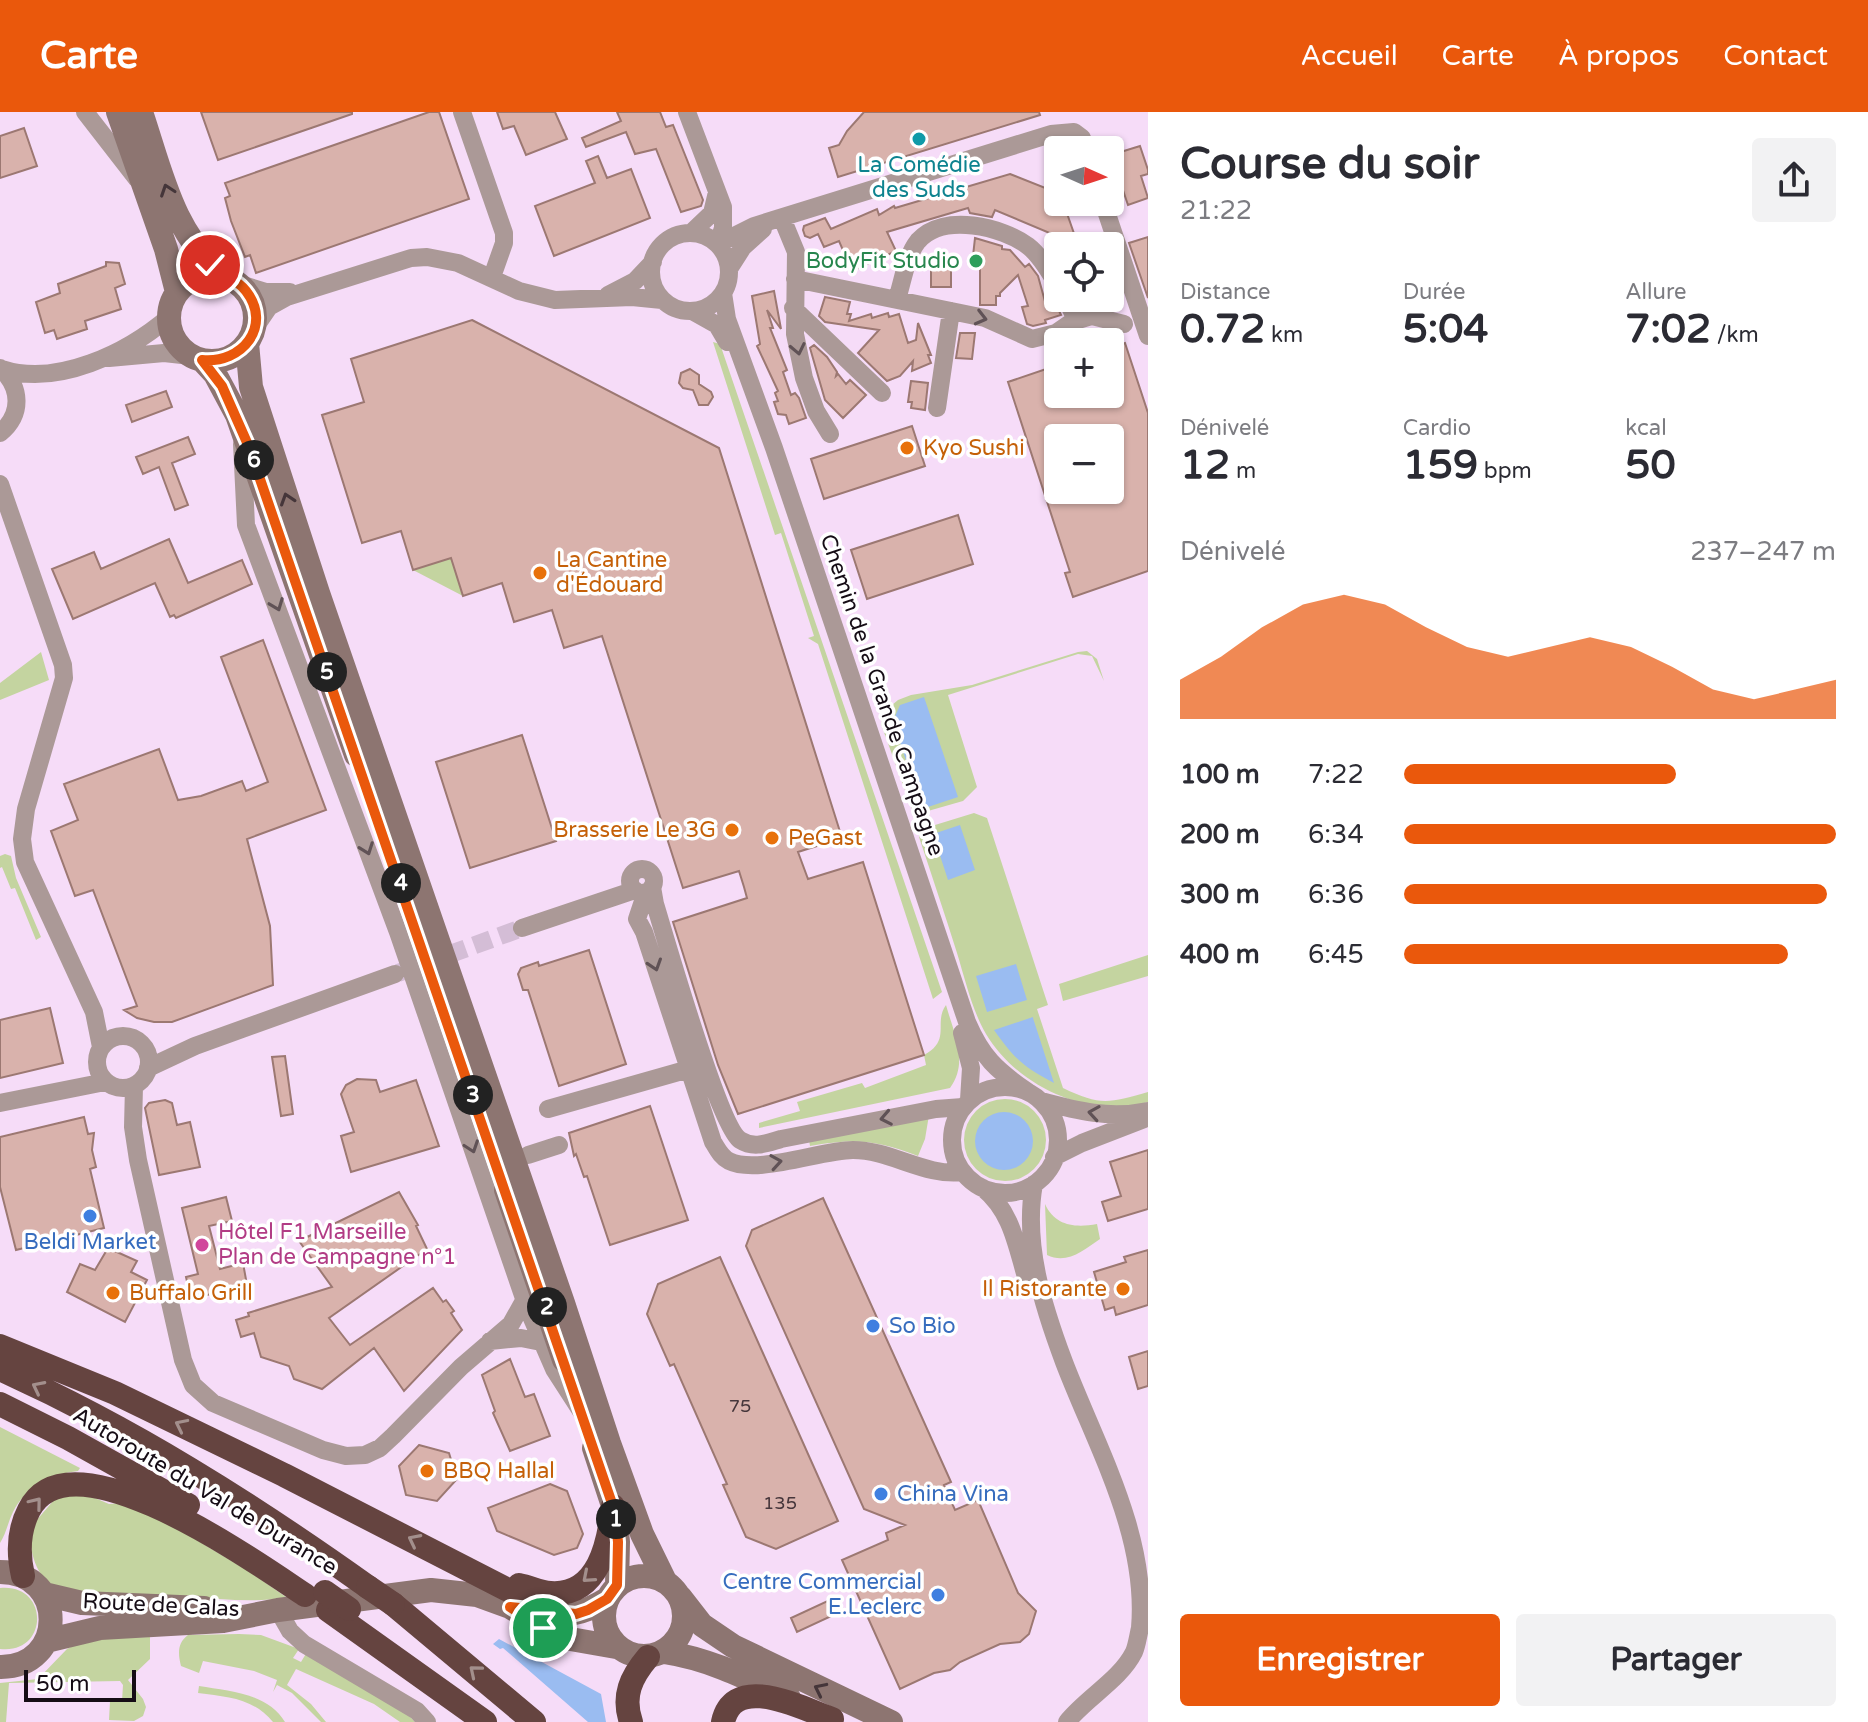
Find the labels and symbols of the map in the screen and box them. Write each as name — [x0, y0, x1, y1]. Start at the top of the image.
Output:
marker: La Comédie des Suds — [910, 130, 928, 148]
north arrow — [1044, 136, 1124, 216]
place label: La Comédie des Suds — [857, 152, 981, 203]
one-way arrow — [160, 184, 176, 198]
pin — [176, 231, 244, 299]
place label: BodyFit Studio — [806, 248, 960, 274]
marker: BodyFit Studio — [967, 252, 985, 270]
one-way arrow — [973, 309, 987, 326]
one-way arrow — [789, 342, 806, 355]
place label: Kyo Sushi — [923, 435, 1025, 461]
marker: Kyo Sushi — [898, 439, 916, 457]
pin: 6 — [234, 440, 274, 480]
one-way arrow — [280, 492, 296, 506]
street label: Chemin de la Grande Campagne — [815, 531, 949, 859]
place label: La Cantine d'Édouard — [556, 547, 667, 598]
marker: La Cantine d'Édouard — [531, 564, 549, 582]
one-way arrow — [267, 597, 284, 611]
pin: 5 — [307, 652, 347, 692]
place label: Brasserie Le 3G — [553, 817, 716, 843]
marker: Brasserie Le 3G — [723, 821, 741, 839]
place label: PeGast — [788, 825, 863, 851]
marker: PeGast — [763, 829, 781, 847]
one-way arrow — [358, 841, 374, 855]
pin: 4 — [381, 863, 421, 903]
one-way arrow — [646, 957, 662, 971]
pin: 3 — [453, 1075, 493, 1115]
one-way arrow — [1087, 1106, 1101, 1123]
one-way arrow — [880, 1109, 893, 1126]
one-way arrow — [462, 1140, 478, 1154]
one-way arrow — [770, 1154, 783, 1171]
marker: Beldi Market — [81, 1207, 99, 1225]
place label: Hôtel F1 Marseille Plan de Campagne n°1 — [218, 1219, 456, 1270]
place label: Beldi Market — [24, 1229, 156, 1255]
marker: Hôtel F1 Marseille Plan de Campagne n°1 — [193, 1236, 211, 1254]
place label: Il Ristorante — [982, 1276, 1107, 1302]
place label: Buffalo Grill — [129, 1280, 253, 1306]
marker: Il Ristorante — [1114, 1280, 1132, 1298]
marker: Buffalo Grill — [104, 1284, 122, 1302]
pin: 2 — [527, 1287, 567, 1327]
place label: So Bio — [889, 1313, 956, 1339]
marker: So Bio — [864, 1317, 882, 1335]
one-way arrow — [32, 1381, 47, 1397]
house number: 75 — [729, 1395, 751, 1417]
street label: Autoroute du Val de Durance — [68, 1402, 342, 1580]
one-way arrow — [175, 1419, 190, 1435]
place label: BBQ Hallal — [443, 1458, 555, 1484]
marker: BBQ Hallal — [418, 1462, 436, 1480]
place label: China Vina — [897, 1481, 1009, 1507]
marker: China Vina — [872, 1485, 890, 1503]
house number: 135 — [763, 1492, 797, 1514]
one-way arrow — [26, 1497, 40, 1512]
pin: 1 — [596, 1499, 636, 1539]
one-way arrow — [408, 1535, 423, 1550]
one-way arrow — [583, 1567, 598, 1582]
place label: Centre Commercial E.Leclerc — [723, 1569, 922, 1620]
marker: Centre Commercial E.Leclerc — [929, 1586, 947, 1604]
street label: Route de Calas — [82, 1588, 240, 1622]
pin — [509, 1594, 577, 1662]
scale bar — [24, 1666, 136, 1702]
one-way arrow — [470, 1666, 484, 1681]
one-way arrow — [814, 1683, 829, 1698]

